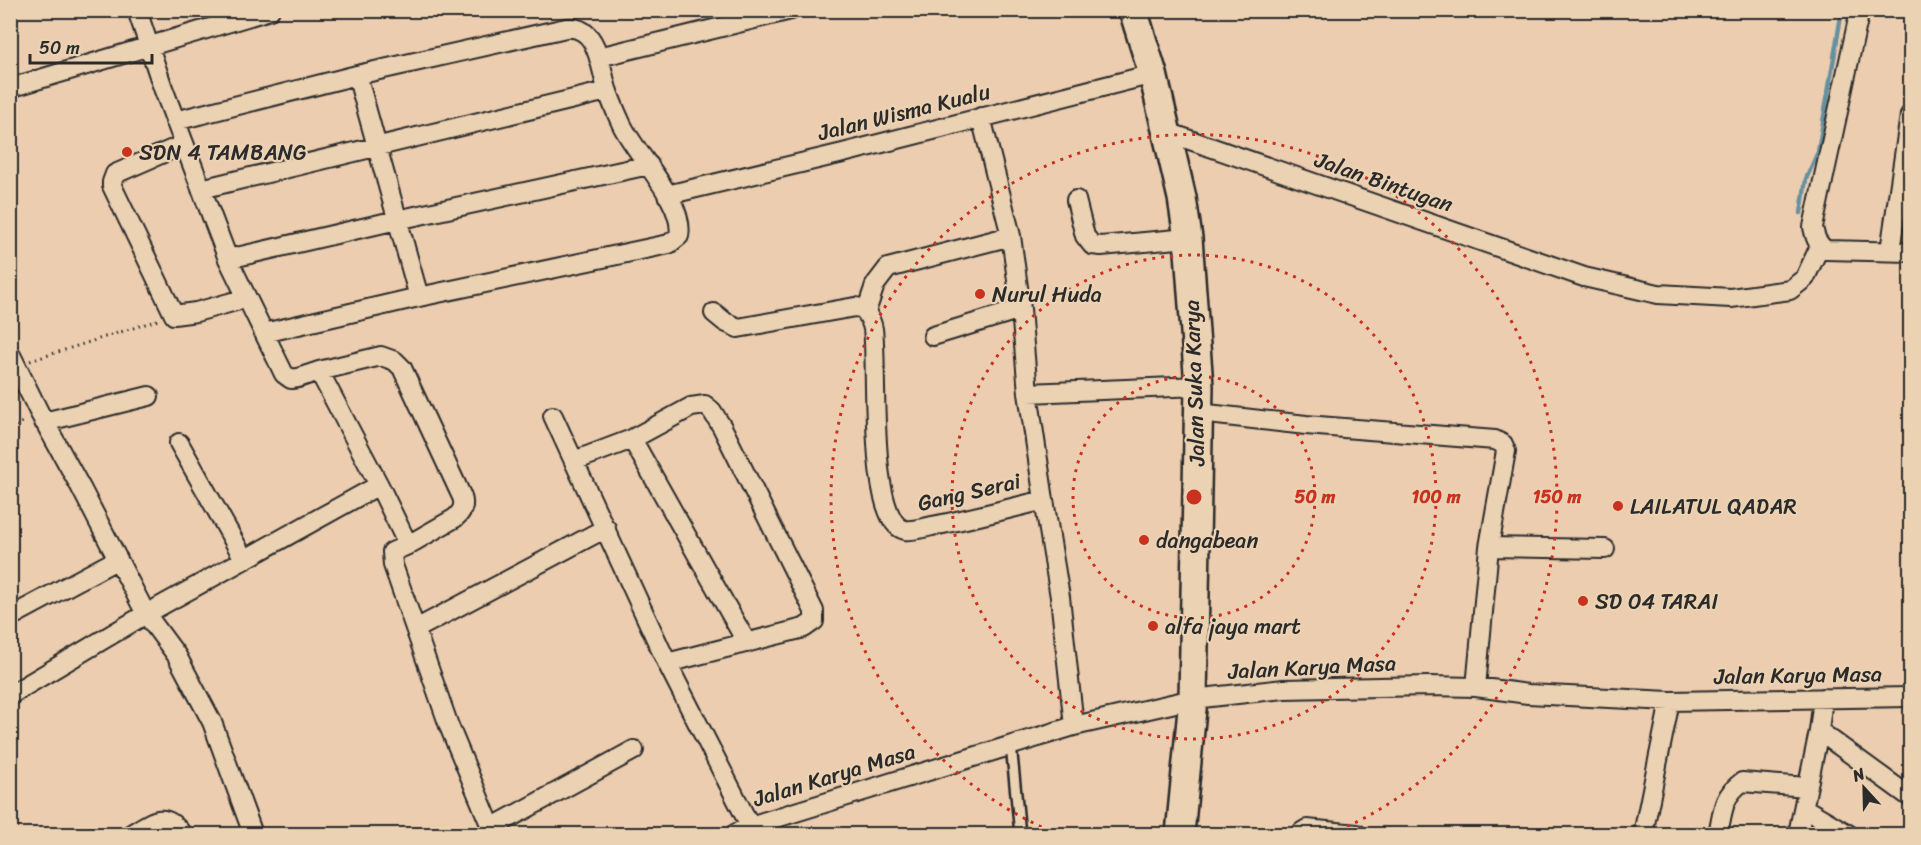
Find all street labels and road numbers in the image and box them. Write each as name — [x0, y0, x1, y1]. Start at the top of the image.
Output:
street label: Jalan Wisma Kualu — [813, 72, 994, 153]
street label: Jalan Bintugan — [1309, 140, 1458, 224]
street label: Jalan Suka Karya — [1172, 299, 1216, 468]
street label: Gang Serai — [914, 461, 1025, 523]
street label: Jalan Karya Masa — [1226, 643, 1397, 691]
street label: Jalan Karya Masa — [1713, 654, 1882, 696]
street label: Jalan Karya Masa — [747, 732, 920, 818]

